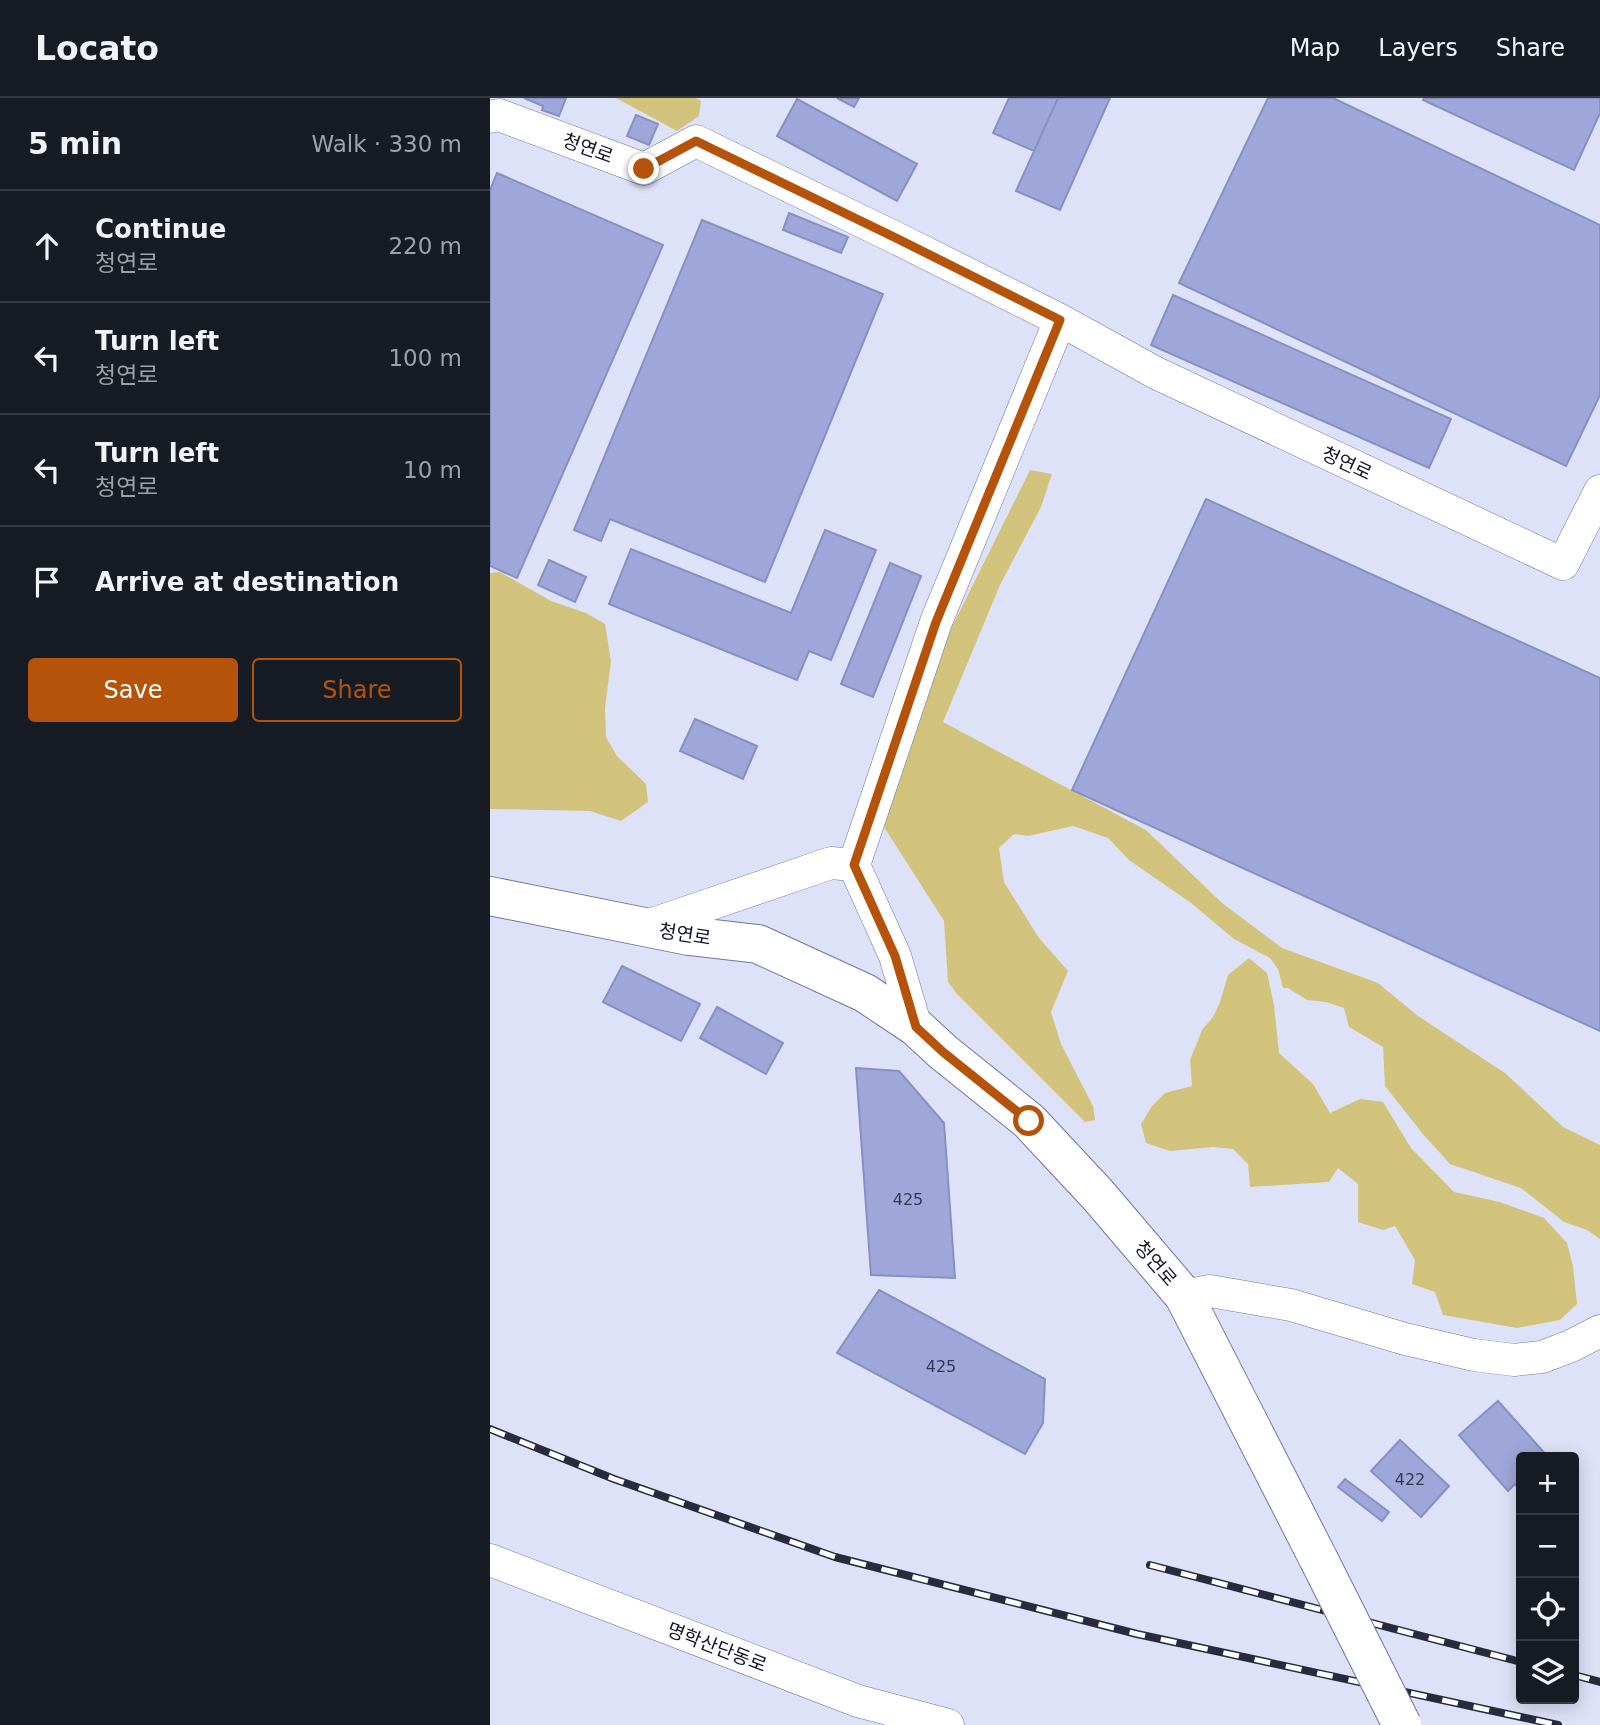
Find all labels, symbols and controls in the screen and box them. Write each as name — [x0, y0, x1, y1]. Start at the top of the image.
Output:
text: Locato — [35, 29, 159, 68]
text: Map — [1290, 34, 1340, 62]
text: Layers — [1378, 34, 1458, 62]
text: Share — [1496, 34, 1565, 62]
text: 5 min — [28, 126, 122, 161]
street label: 청연로 — [560, 129, 616, 167]
text: Walk · 330 m — [311, 131, 462, 157]
route end — [628, 153, 659, 184]
text: Continue — [95, 214, 226, 244]
icon: ahead — [28, 227, 66, 265]
text: 220 m — [388, 233, 462, 259]
text: 청연로 — [95, 250, 158, 276]
text: Turn left — [95, 326, 219, 356]
icon: left — [28, 339, 66, 377]
text: 100 m — [388, 345, 462, 371]
text: 청연로 — [95, 362, 158, 388]
text: Turn left — [95, 438, 219, 468]
street label: 청연로 — [1319, 442, 1375, 484]
icon: left — [28, 451, 66, 489]
text: 10 m — [403, 457, 462, 483]
text: 청연로 — [95, 474, 158, 500]
icon: arrive — [28, 563, 66, 601]
text: Arrive at destination — [95, 567, 399, 597]
button: Save — [28, 658, 238, 722]
button: Share — [252, 658, 462, 722]
street label: 청연로 — [657, 919, 713, 949]
route start — [1013, 1105, 1044, 1136]
house number: 425 — [893, 1190, 923, 1209]
street label: 청연로 — [1130, 1236, 1182, 1290]
house number: 425 — [926, 1357, 956, 1376]
map controls — [1516, 1452, 1579, 1704]
button: + — [1516, 1452, 1579, 1515]
house number: 422 — [1395, 1470, 1425, 1489]
button: − — [1516, 1515, 1579, 1578]
button: locate — [1516, 1578, 1579, 1641]
street label: 명학산단동로 — [664, 1618, 770, 1676]
button: layers — [1516, 1641, 1579, 1704]

